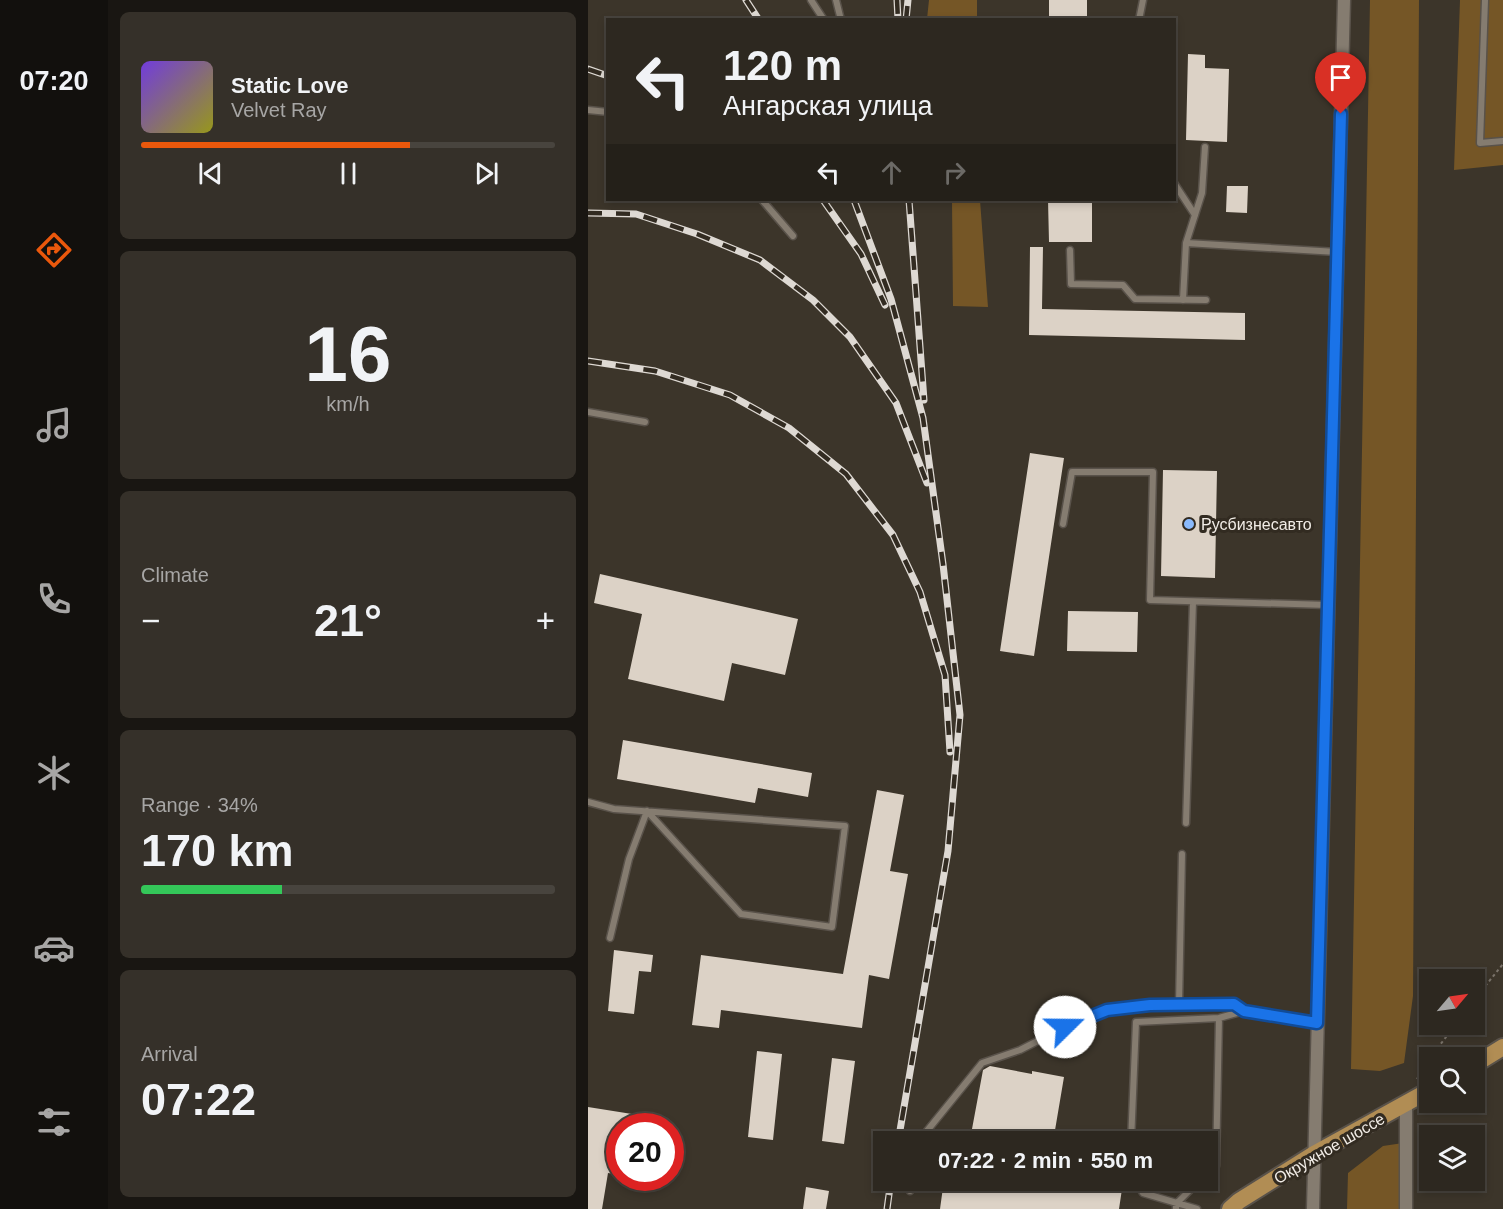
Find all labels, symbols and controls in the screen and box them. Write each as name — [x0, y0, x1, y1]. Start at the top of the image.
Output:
icon: left — [624, 42, 702, 120]
text: 120 m — [723, 42, 842, 89]
pin — [1315, 52, 1366, 114]
icon: arrive — [1324, 61, 1357, 94]
text: 07:20 — [19, 66, 89, 96]
text: Static Love — [231, 73, 348, 98]
text: Ангарская улица — [723, 91, 932, 121]
text: Velvet Ray — [231, 99, 327, 121]
icon: left — [812, 156, 845, 189]
icon: ahead — [875, 156, 908, 189]
icon: right — [938, 156, 971, 189]
icon: previous — [194, 157, 227, 190]
icon: pause — [332, 157, 365, 190]
icon: next — [470, 157, 503, 190]
icon: directions — [33, 229, 75, 271]
text: 16 — [305, 310, 391, 398]
text: km/h — [326, 393, 370, 415]
icon: music — [33, 404, 75, 446]
place label: Русбизнесавто — [1201, 516, 1312, 533]
marker: Русбизнесавто — [1182, 517, 1196, 531]
text: Climate — [141, 564, 209, 586]
icon: phone — [33, 578, 75, 620]
text: 21° — [314, 595, 382, 646]
text: − — [141, 602, 160, 639]
text: + — [536, 602, 555, 639]
icon: climate — [33, 752, 75, 794]
text: Range · 34% — [141, 794, 258, 816]
text: 170 km — [141, 825, 294, 876]
icon: car — [33, 927, 75, 969]
north arrow — [1419, 969, 1485, 1035]
map controls — [1419, 969, 1485, 1191]
position arrow — [1033, 995, 1097, 1059]
text: Arrival — [141, 1043, 198, 1065]
button: search — [1419, 1047, 1485, 1113]
text: 07:22 — [141, 1074, 256, 1125]
icon: filters — [33, 1101, 75, 1143]
street label: Окружное шоссе — [1271, 1110, 1388, 1187]
speed limit sign: 20 — [606, 1113, 684, 1191]
button: layers — [1419, 1125, 1485, 1191]
text: 07:22 · 2 min · 550 m — [938, 1148, 1153, 1173]

